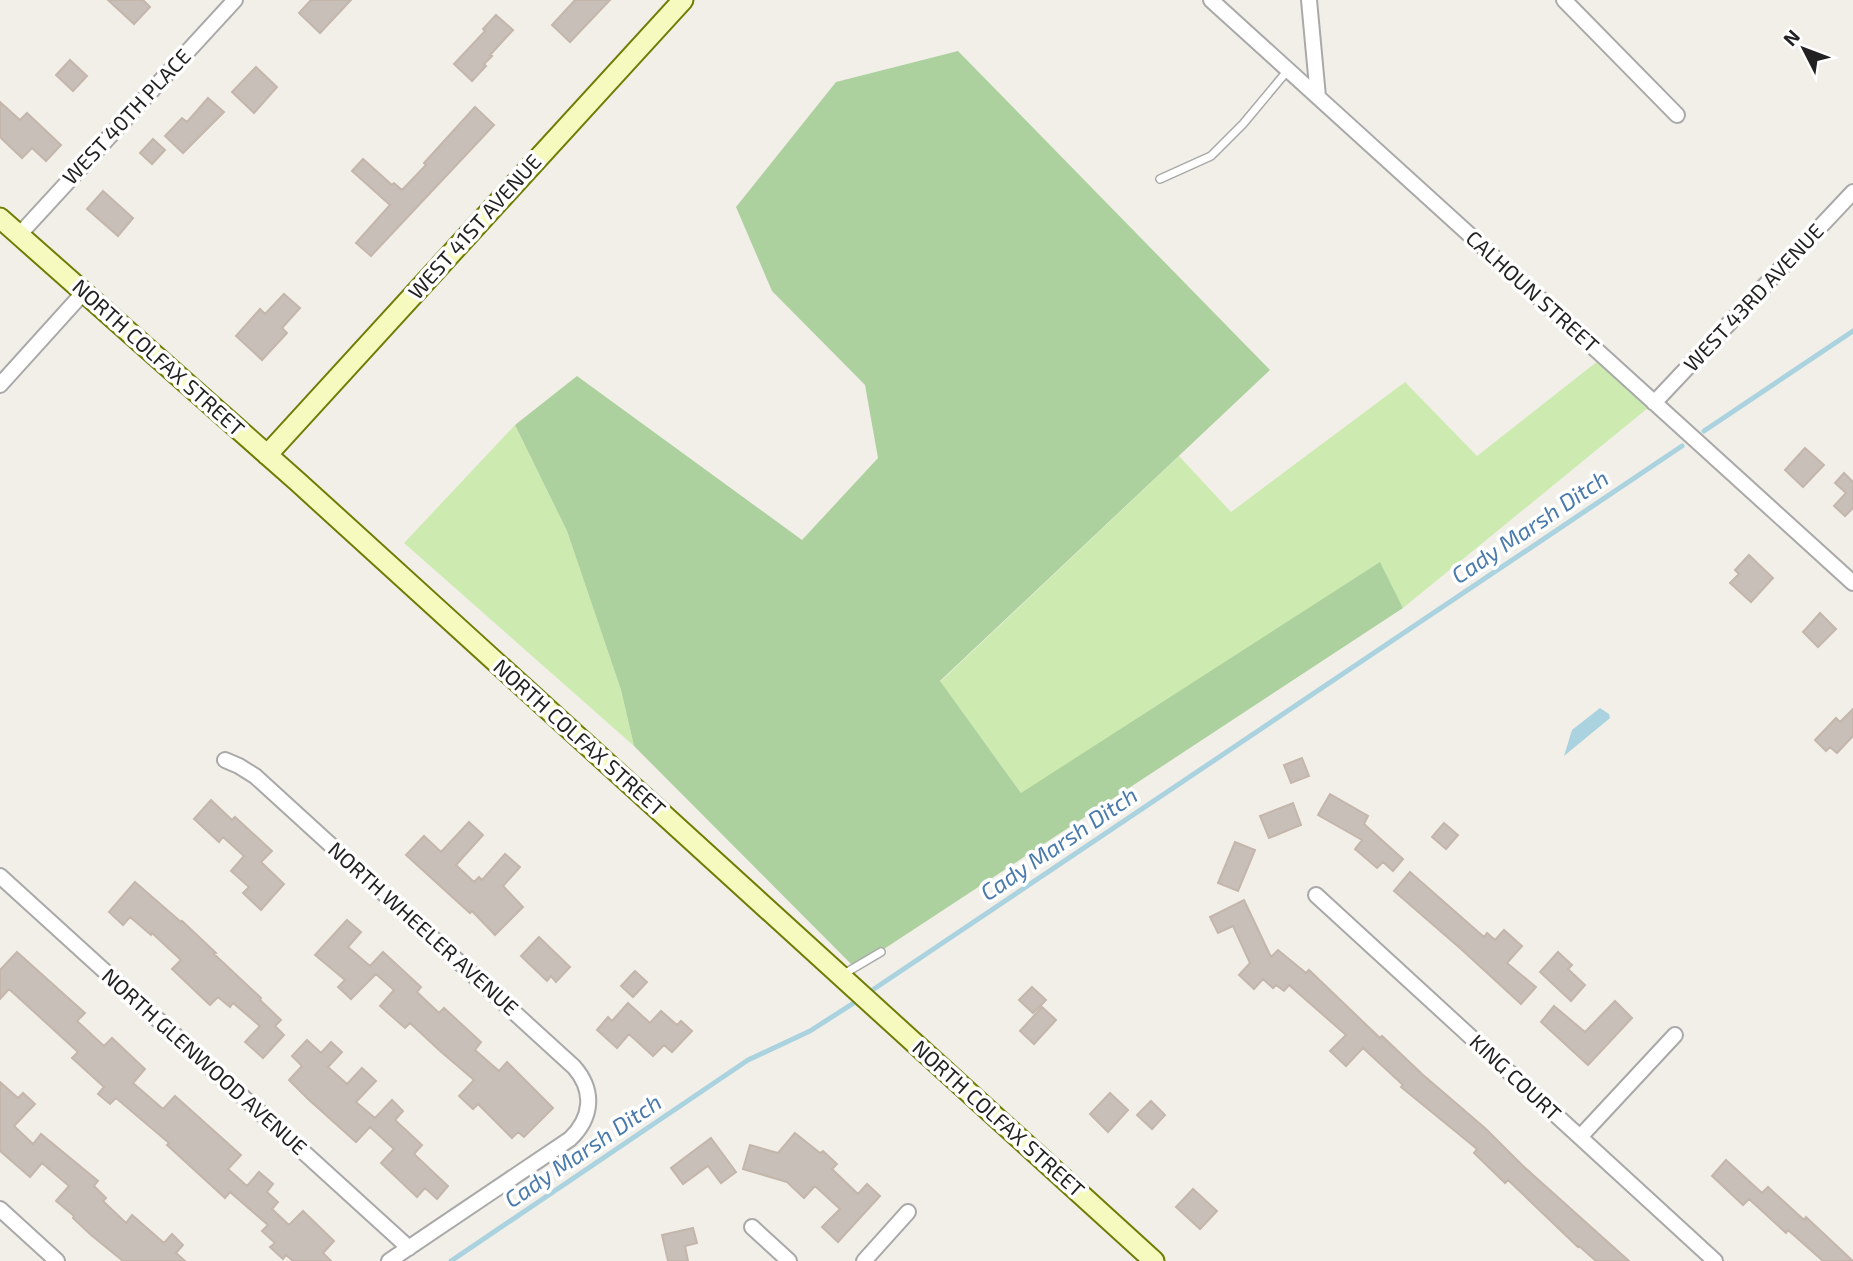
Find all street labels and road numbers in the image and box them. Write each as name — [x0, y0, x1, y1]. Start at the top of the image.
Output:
street label: WEST 40TH PLACE — [57, 43, 195, 189]
street label: WEST 41ST AVENUE — [402, 148, 545, 304]
street label: WEST 43RD AVENUE — [1678, 218, 1828, 376]
street label: CALHOUN STREET — [1461, 225, 1605, 357]
street label: NORTH COLFAX STREET — [68, 273, 250, 441]
street label: NORTH COLFAX STREET — [489, 653, 671, 821]
street label: NORTH WHEELER AVENUE — [324, 836, 524, 1020]
street label: NORTH GLENWOOD AVENUE — [98, 962, 312, 1159]
street label: KING COURT — [1465, 1028, 1567, 1125]
street label: NORTH COLFAX STREET — [908, 1034, 1090, 1202]

